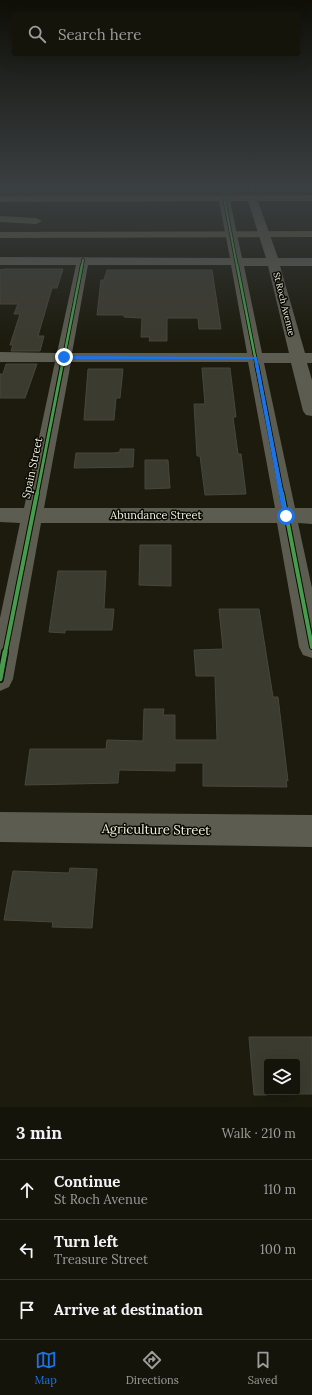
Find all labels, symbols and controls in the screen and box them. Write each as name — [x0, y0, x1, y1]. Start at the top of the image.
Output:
search box — [12, 12, 300, 56]
icon: search — [26, 23, 48, 45]
text: Search here — [58, 25, 141, 44]
street label: St Roch Avenue — [271, 271, 298, 337]
route end — [55, 348, 73, 366]
street label: Spain Street — [19, 435, 45, 500]
route start — [277, 507, 295, 525]
street label: Abundance Street — [109, 508, 202, 522]
street label: Agriculture Street — [101, 820, 210, 839]
map controls — [264, 1059, 300, 1095]
button: layers — [264, 1059, 300, 1095]
text: 3 min — [16, 1122, 62, 1144]
text: Walk · 210 m — [221, 1125, 296, 1142]
text: Continue — [54, 1172, 120, 1191]
icon: ahead — [16, 1179, 38, 1201]
text: 110 m — [263, 1181, 296, 1198]
text: St Roch Avenue — [54, 1191, 148, 1208]
text: Turn left — [54, 1232, 118, 1251]
icon: left — [16, 1239, 38, 1261]
text: 100 m — [260, 1241, 296, 1258]
text: Treasure Street — [54, 1251, 148, 1268]
icon: arrive — [16, 1299, 38, 1321]
text: Arrive at destination — [54, 1300, 203, 1319]
tab: Map — [34, 1349, 57, 1387]
tab: Directions — [126, 1349, 179, 1387]
tab: Saved — [248, 1349, 278, 1387]

